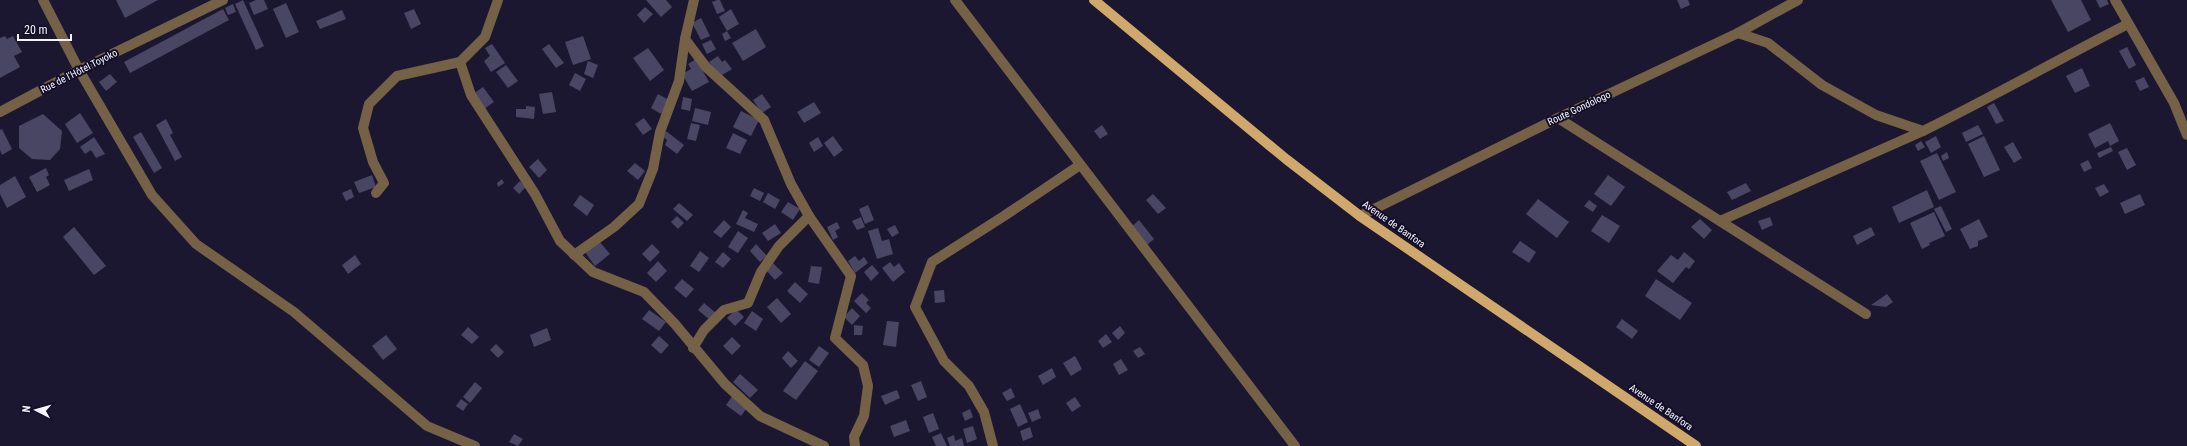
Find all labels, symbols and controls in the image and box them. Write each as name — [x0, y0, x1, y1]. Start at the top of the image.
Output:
scale bar — [18, 16, 71, 42]
text: 20 m — [24, 23, 48, 37]
street label: Rue de l'Hôtel Toyoko — [39, 47, 119, 95]
street label: Route Gondologo — [1546, 89, 1612, 127]
street label: Avenue de Banfora — [1361, 198, 1428, 250]
street label: Avenue de Banfora — [1627, 382, 1695, 432]
north arrow — [16, 390, 56, 430]
text: N — [20, 405, 33, 413]

